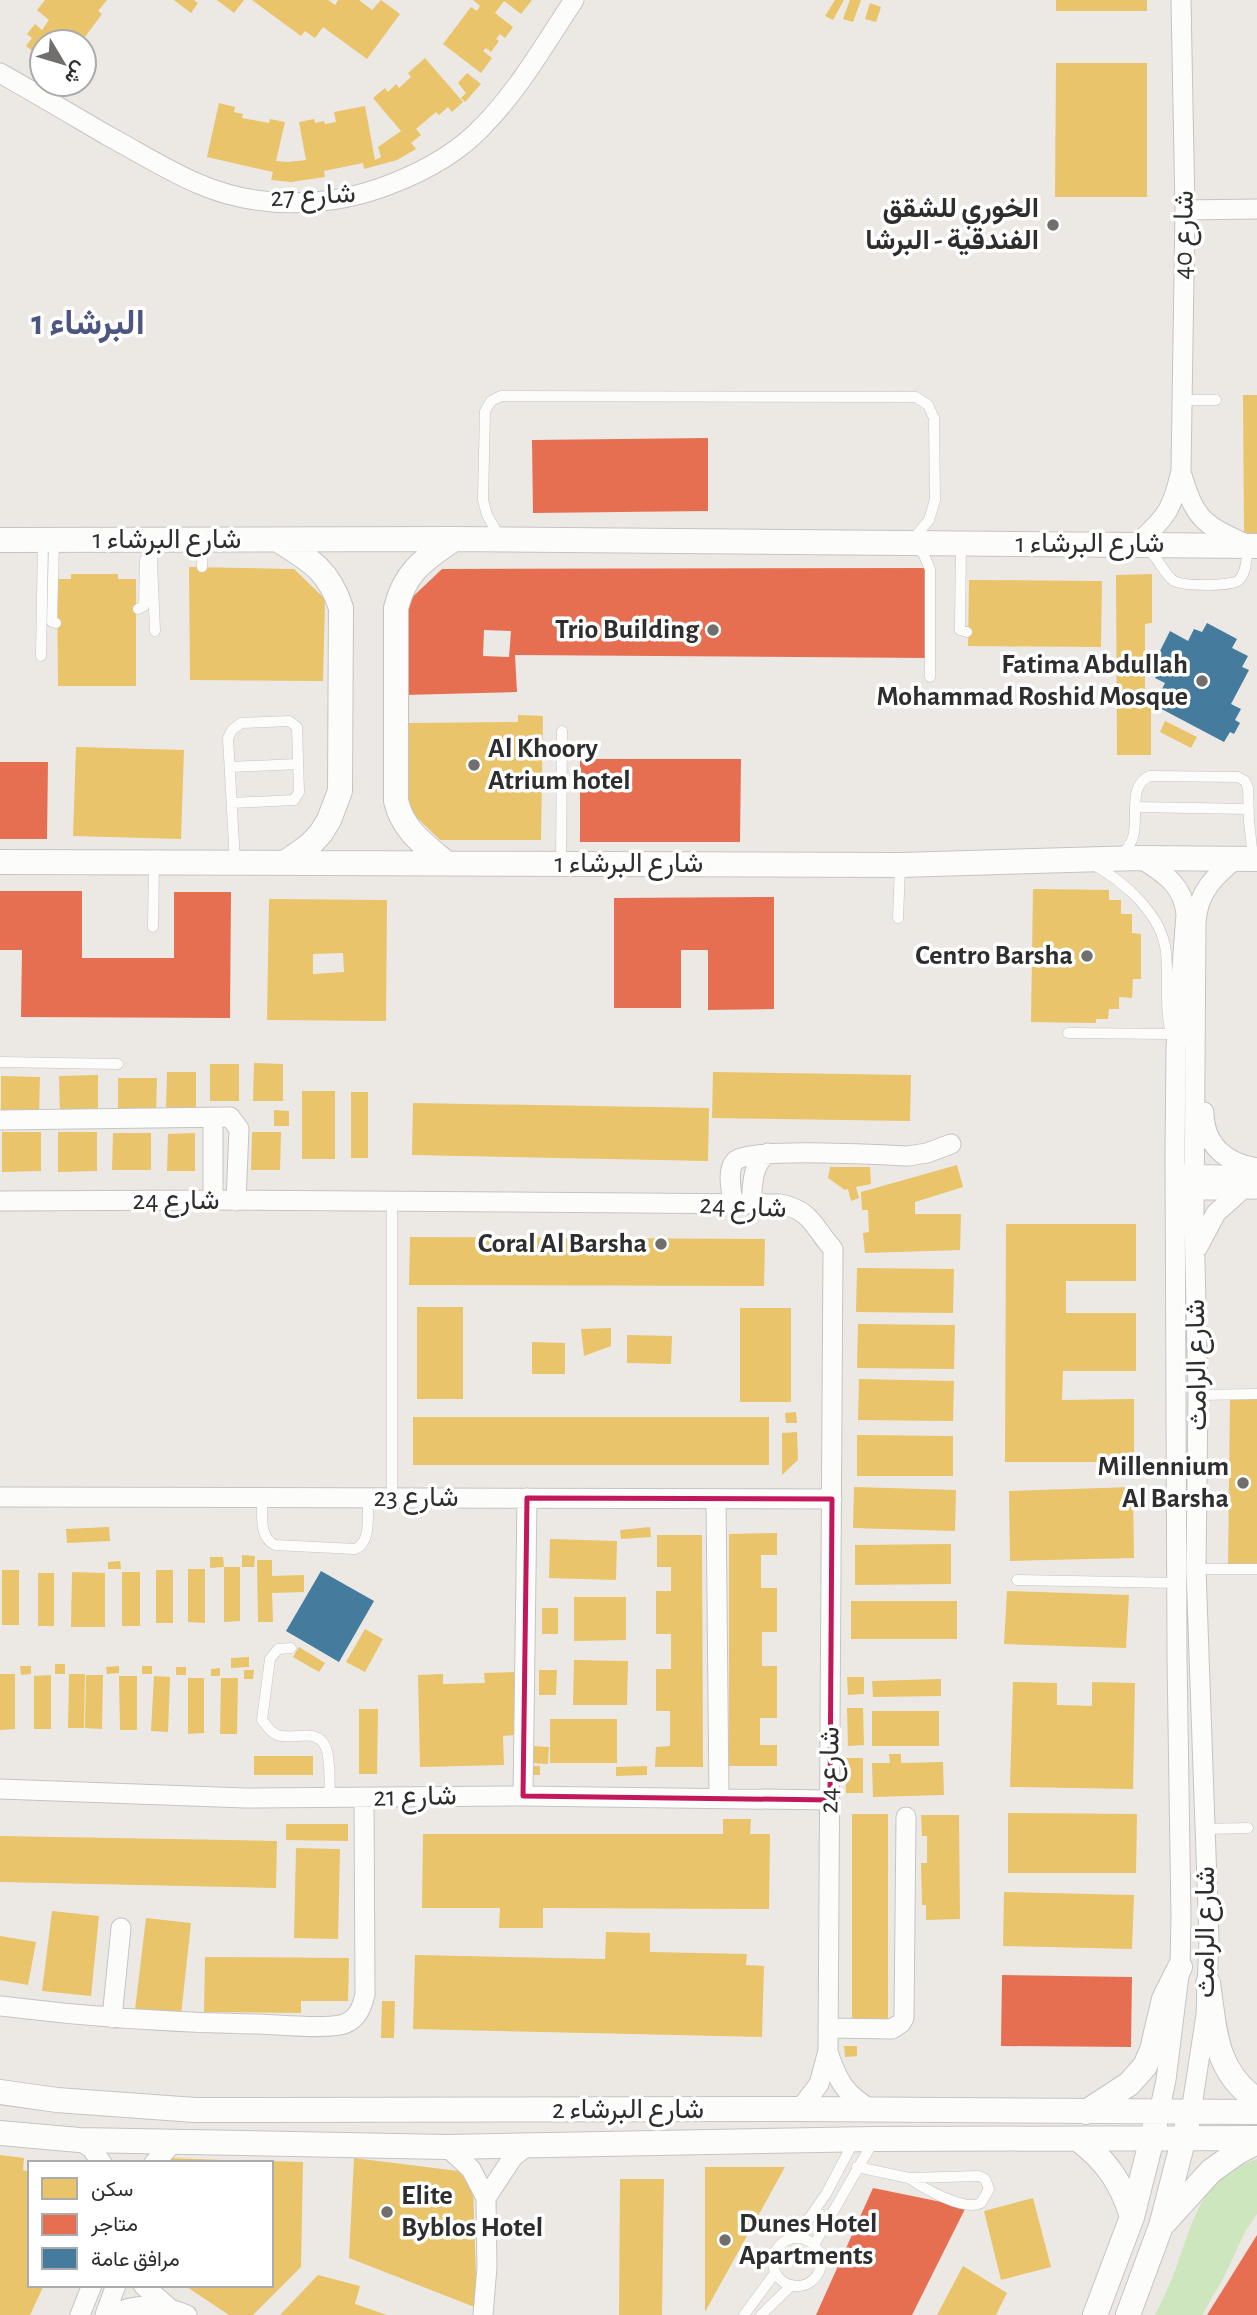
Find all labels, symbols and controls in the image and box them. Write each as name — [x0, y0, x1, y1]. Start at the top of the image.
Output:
north arrow — [28, 28, 98, 98]
text: ش — [60, 57, 90, 88]
street label: شارع 27 — [270, 180, 357, 215]
street label: شارع 40 — [1169, 190, 1202, 280]
place label: الخوري للشقق الفندقية - البرشا — [865, 195, 1039, 257]
marker: الخوري للشقق الفندقية - البرشا — [1045, 217, 1061, 233]
district label: البرشاء 1 — [31, 306, 145, 344]
street label: شارع البرشاء 1 — [93, 526, 241, 557]
street label: شارع البرشاء 1 — [1016, 530, 1164, 561]
place label: Trio Building — [555, 616, 700, 644]
marker: Trio Building — [705, 622, 721, 638]
place label: Fatima Abdullah Mohammad Roshid Mosque — [876, 651, 1188, 711]
marker: Fatima Abdullah Mohammad Roshid Mosque — [1194, 673, 1210, 689]
place label: Al Khoory Atrium hotel — [488, 735, 631, 795]
marker: Al Khoory Atrium hotel — [466, 757, 482, 773]
street label: شارع البرشاء 1 — [555, 850, 703, 881]
place label: Centro Barsha — [915, 942, 1073, 970]
marker: Centro Barsha — [1079, 948, 1095, 964]
street label: شارع 24 — [132, 1187, 220, 1218]
street label: شارع 24 — [699, 1191, 787, 1226]
place label: Coral Al Barsha — [478, 1230, 647, 1258]
marker: Coral Al Barsha — [653, 1236, 669, 1252]
street label: شارع الرامث — [1182, 1299, 1215, 1431]
place label: Millennium Al Barsha — [1098, 1453, 1229, 1513]
marker: Millennium Al Barsha — [1235, 1475, 1251, 1491]
street label: شارع 23 — [373, 1484, 459, 1515]
street label: شارع 24 — [815, 1726, 848, 1814]
street label: شارع 21 — [373, 1782, 457, 1815]
street label: شارع الرامث — [1192, 1866, 1223, 1998]
street label: شارع البرشاء 2 — [552, 2096, 704, 2127]
legend — [28, 2161, 273, 2287]
text: سكن — [91, 2179, 133, 2201]
place label: Elite Byblos Hotel — [401, 2182, 543, 2242]
marker: Elite Byblos Hotel — [379, 2204, 395, 2220]
place label: Dunes Hotel Apartments — [739, 2210, 877, 2270]
text: متاجر — [90, 2214, 138, 2237]
marker: Dunes Hotel Apartments — [717, 2232, 733, 2248]
text: مرافق عامة — [91, 2249, 180, 2272]

